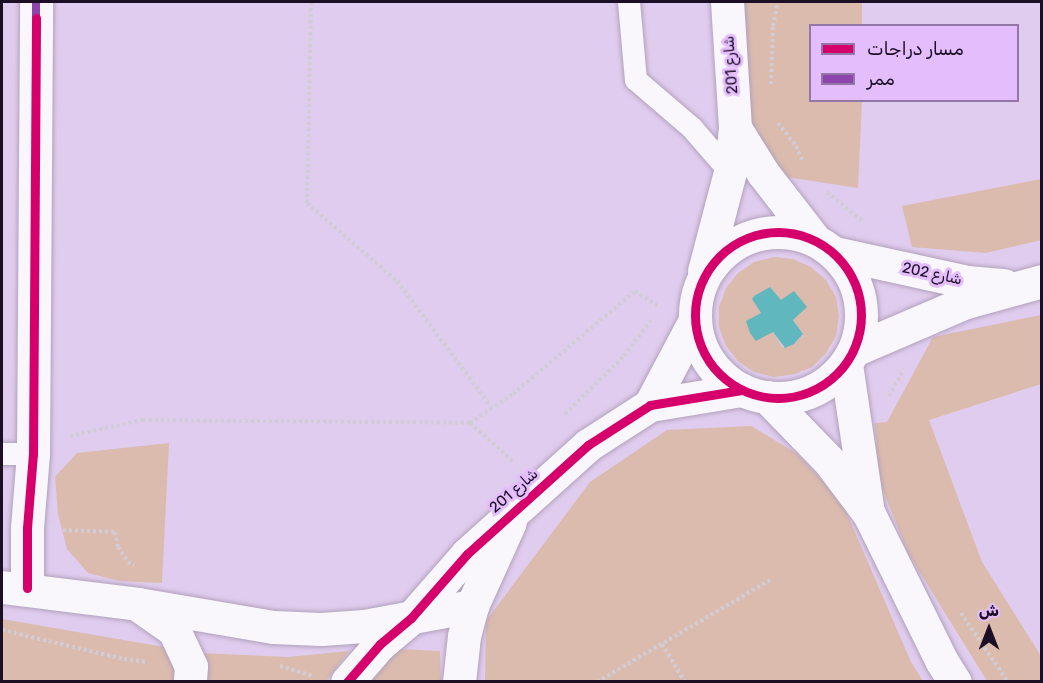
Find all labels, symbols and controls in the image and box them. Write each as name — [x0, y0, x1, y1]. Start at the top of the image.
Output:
legend — [809, 24, 1019, 102]
street label: شارع 201 — [720, 35, 742, 95]
text: مسار دراجات — [867, 38, 964, 60]
text: ممر — [867, 68, 895, 90]
street label: شارع 202 — [900, 259, 964, 289]
street label: شارع 201 — [486, 465, 542, 517]
north arrow — [959, 599, 1019, 659]
text: ش — [979, 601, 999, 620]

